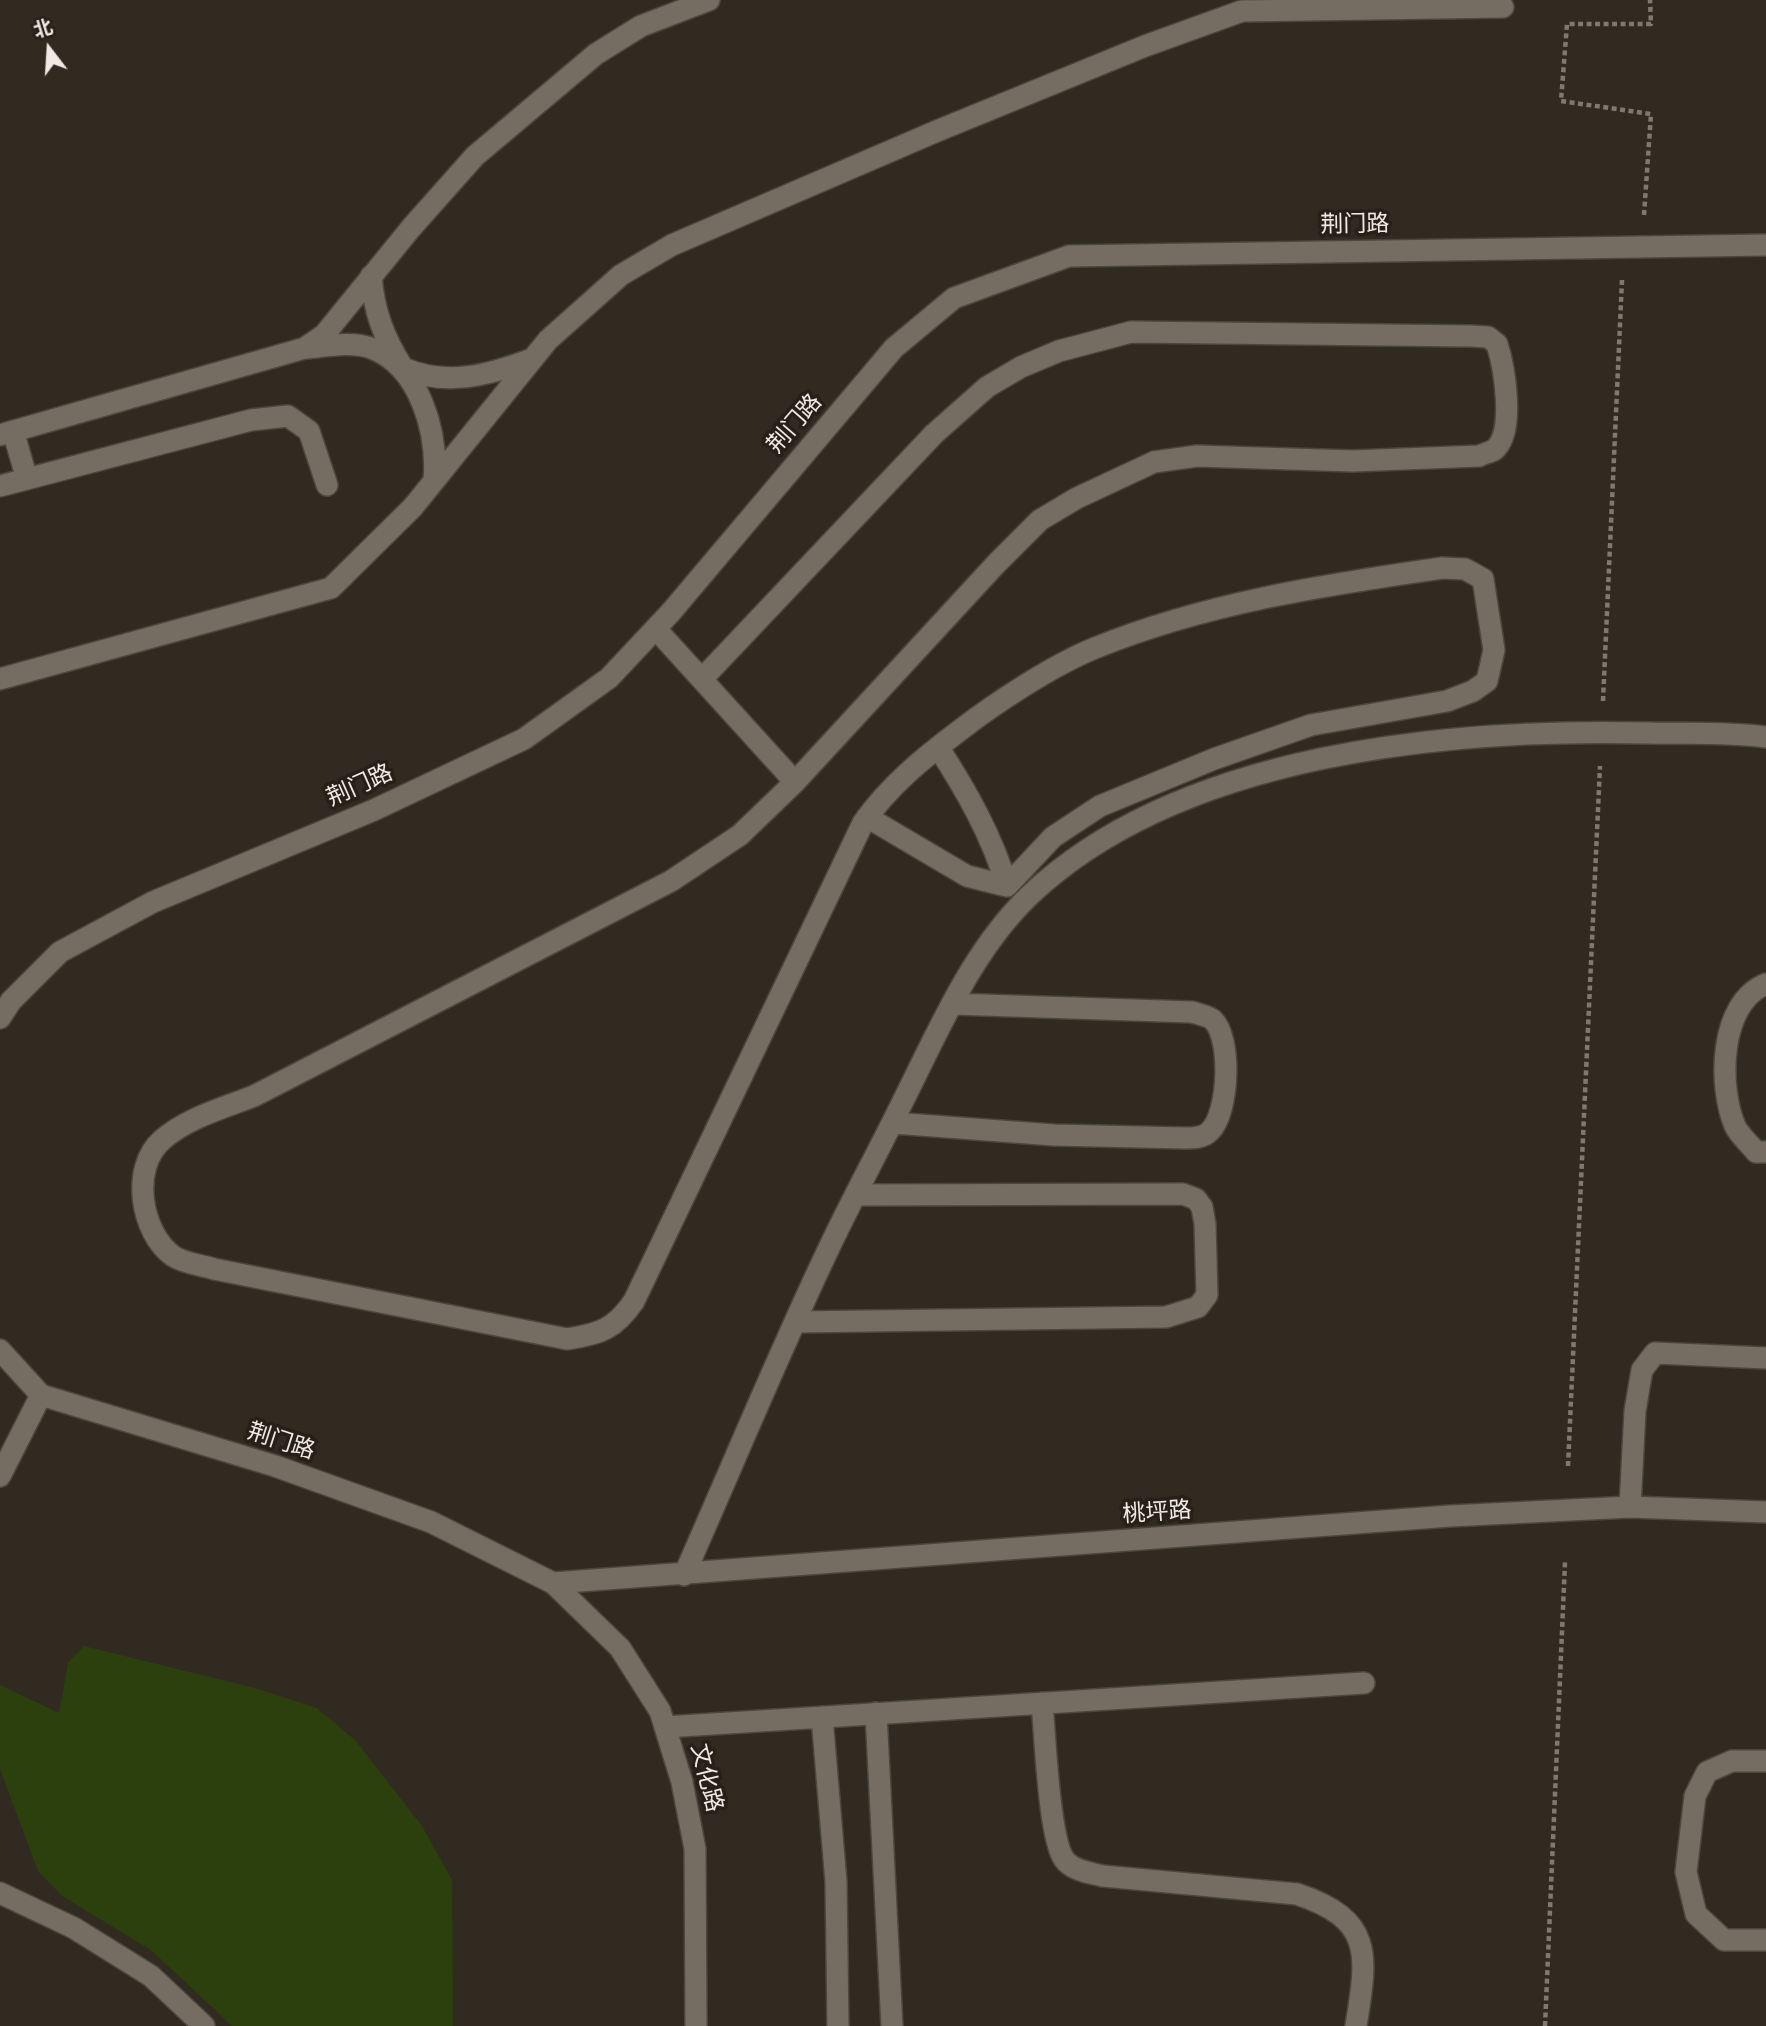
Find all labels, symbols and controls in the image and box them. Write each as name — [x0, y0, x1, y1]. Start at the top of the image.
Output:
north arrow — [14, 14, 84, 84]
text: 北 — [31, 16, 55, 41]
street label: 荆门路 — [1320, 211, 1390, 239]
street label: 荆门路 — [762, 389, 828, 459]
street label: 荆门路 — [323, 759, 397, 813]
street label: 荆门路 — [244, 1418, 318, 1466]
street label: 桃坪路 — [1122, 1497, 1192, 1529]
street label: 文化路 — [684, 1741, 728, 1815]

